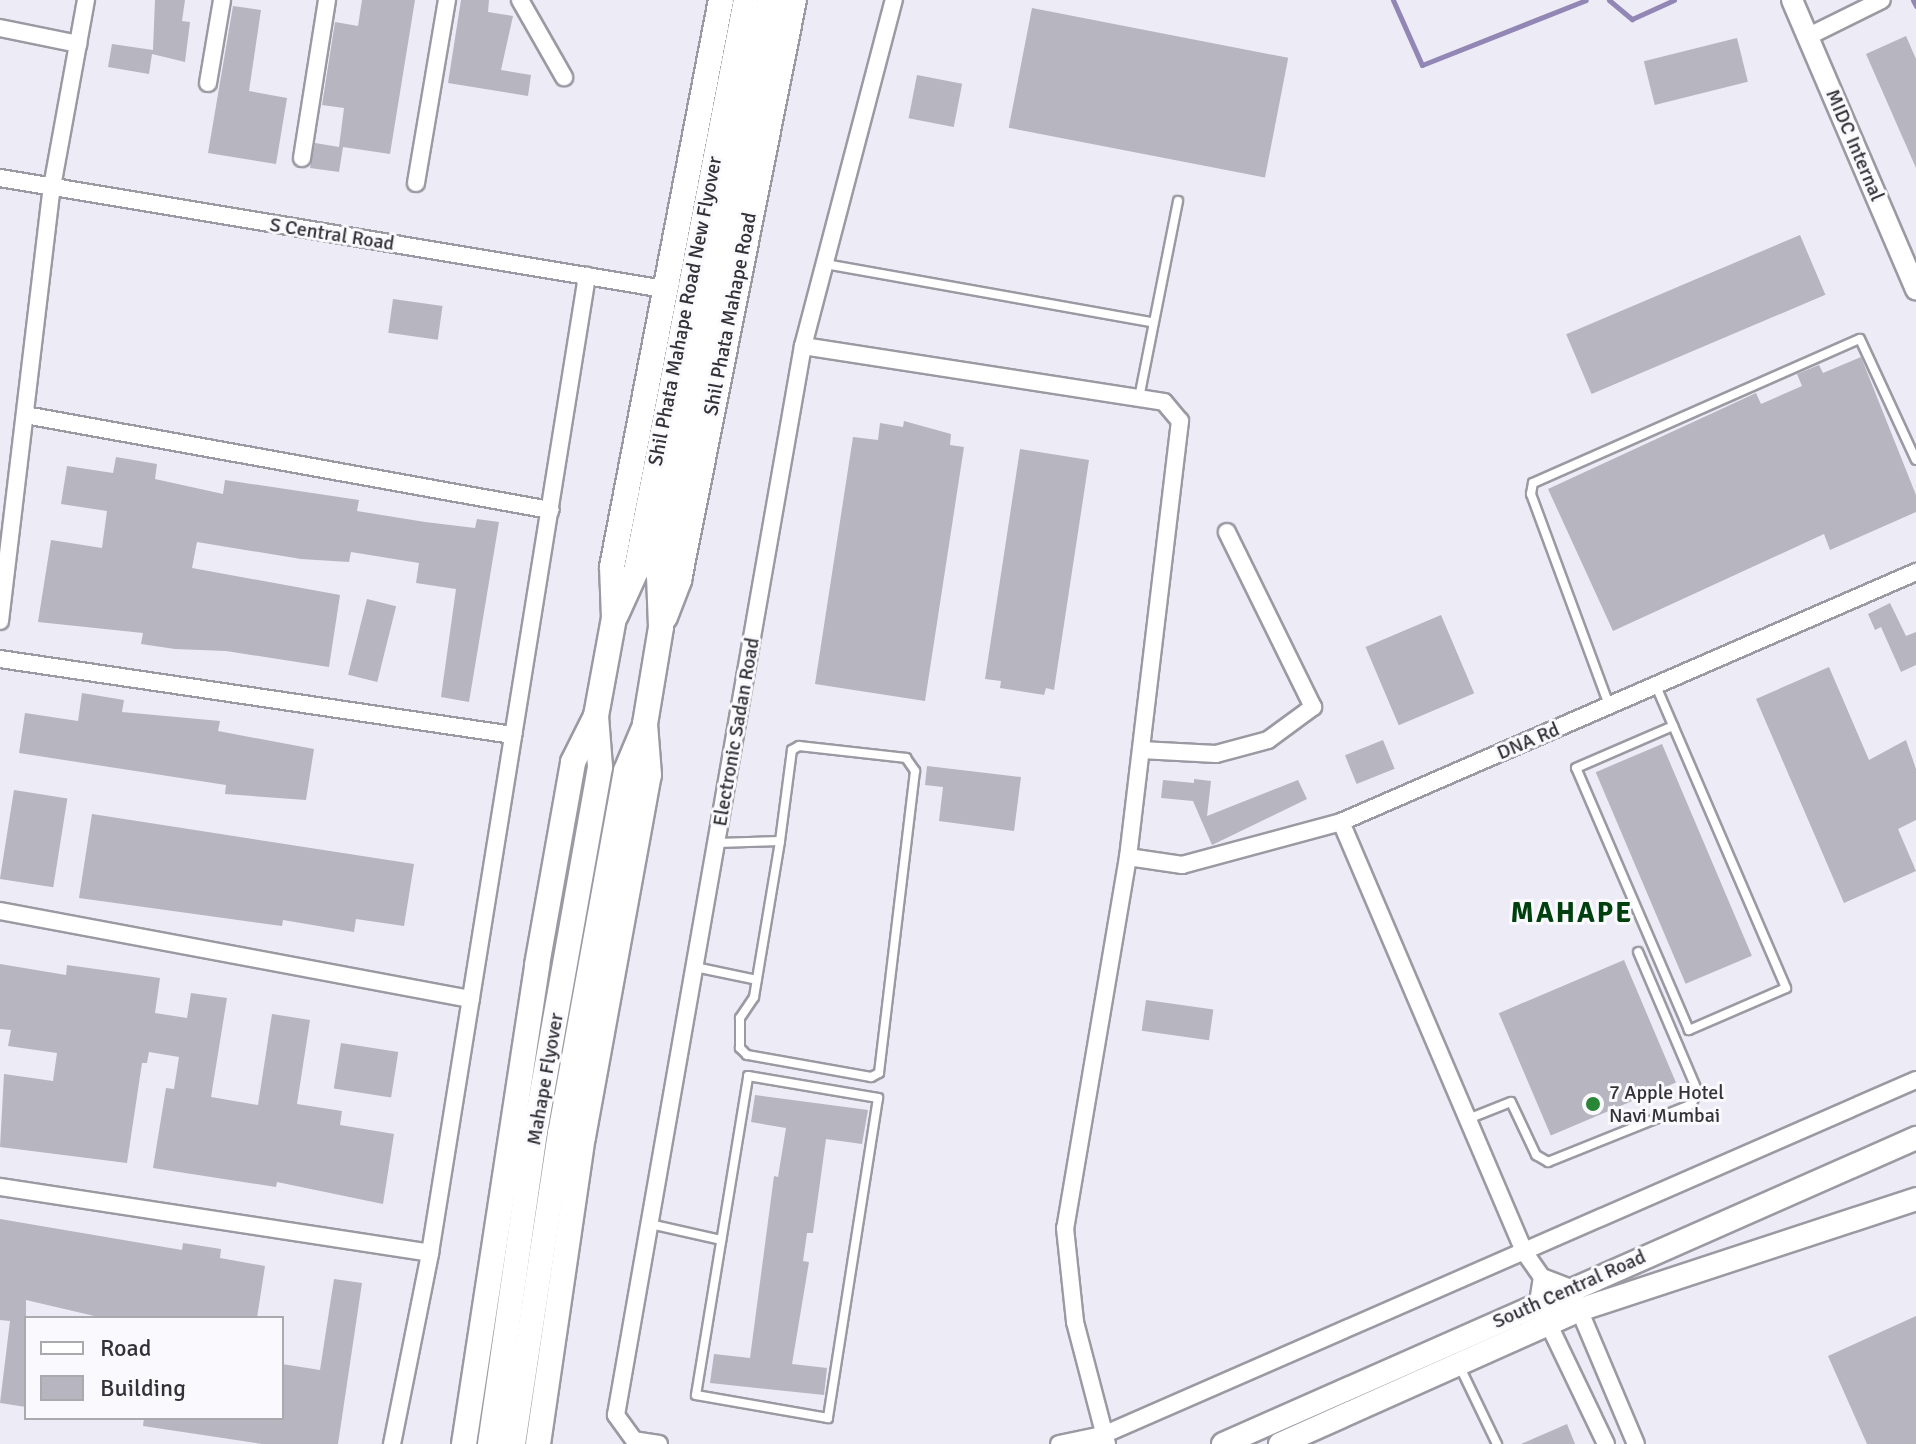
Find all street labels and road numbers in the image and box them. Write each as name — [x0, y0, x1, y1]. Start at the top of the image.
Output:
street label: MIDC Internal — [1821, 85, 1889, 205]
street label: Shil Phata Mahape Road New Flyover — [643, 154, 727, 468]
street label: Shil Phata Mahape Road — [699, 210, 761, 418]
street label: S Central Road — [268, 212, 396, 256]
street label: Electronic Sadan Road — [708, 636, 764, 828]
street label: DNA Rd — [1493, 717, 1563, 765]
street label: Mahape Flyover — [522, 1011, 568, 1147]
street label: South Central Road — [1489, 1244, 1649, 1334]

